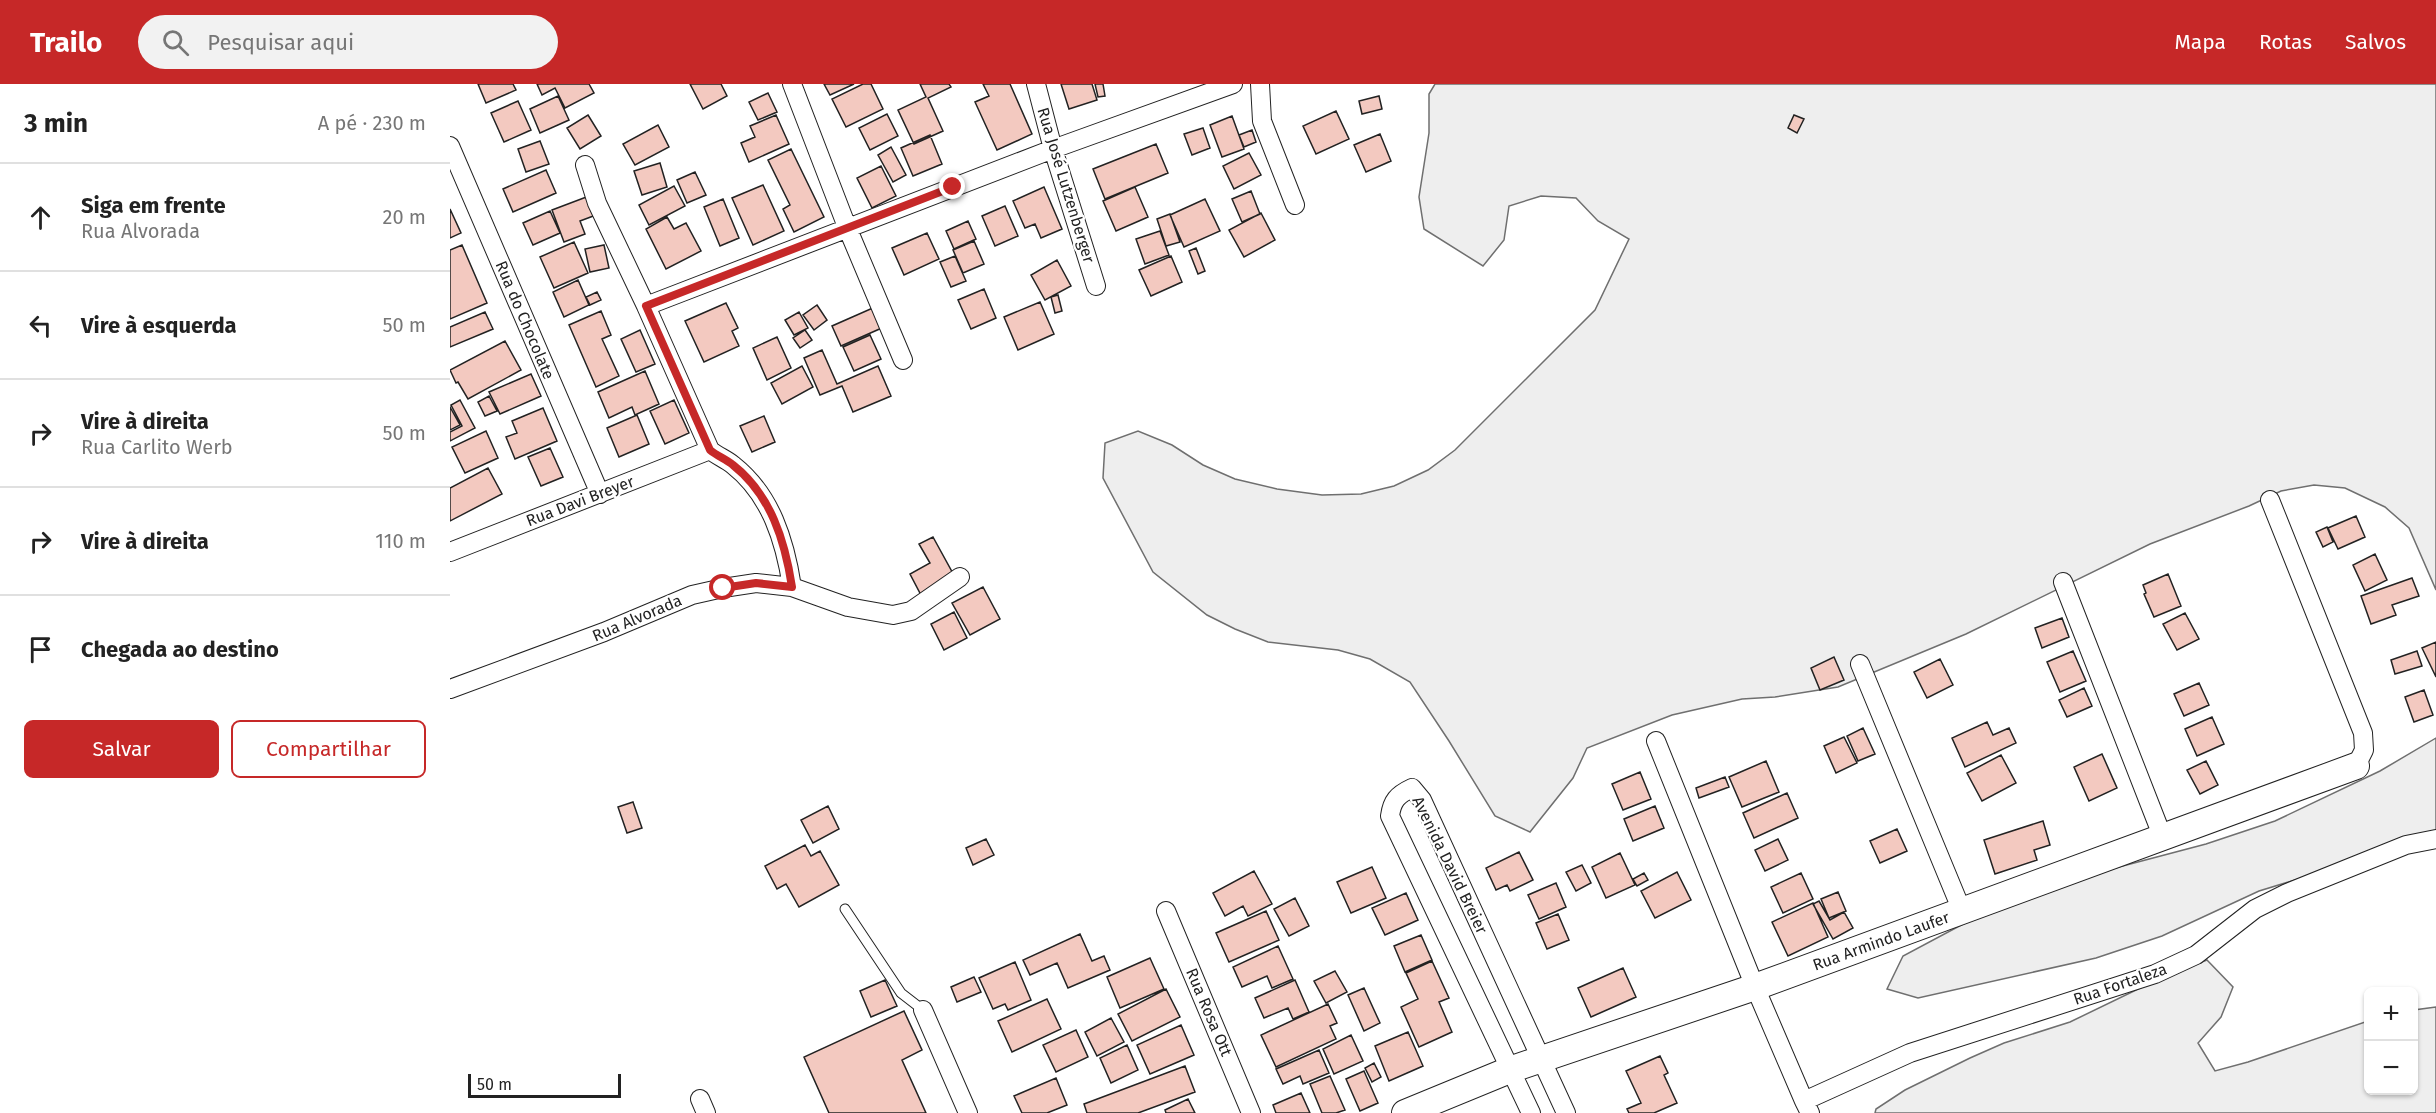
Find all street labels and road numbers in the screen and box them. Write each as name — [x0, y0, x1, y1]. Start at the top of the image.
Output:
street label: Rua José Lutzenberger — [1033, 105, 1099, 266]
street label: Rua do Chocolate — [491, 258, 559, 382]
street label: Rua Davi Breyer — [523, 471, 637, 530]
street label: Rua Alvorada — [589, 591, 685, 645]
street label: Avenida David Breier — [1408, 793, 1492, 938]
street label: Rua Armindo Laufer — [1810, 907, 1953, 975]
street label: Rua Fortaleza — [2071, 959, 2169, 1009]
street label: Rua Rosa Ott — [1182, 965, 1236, 1059]

